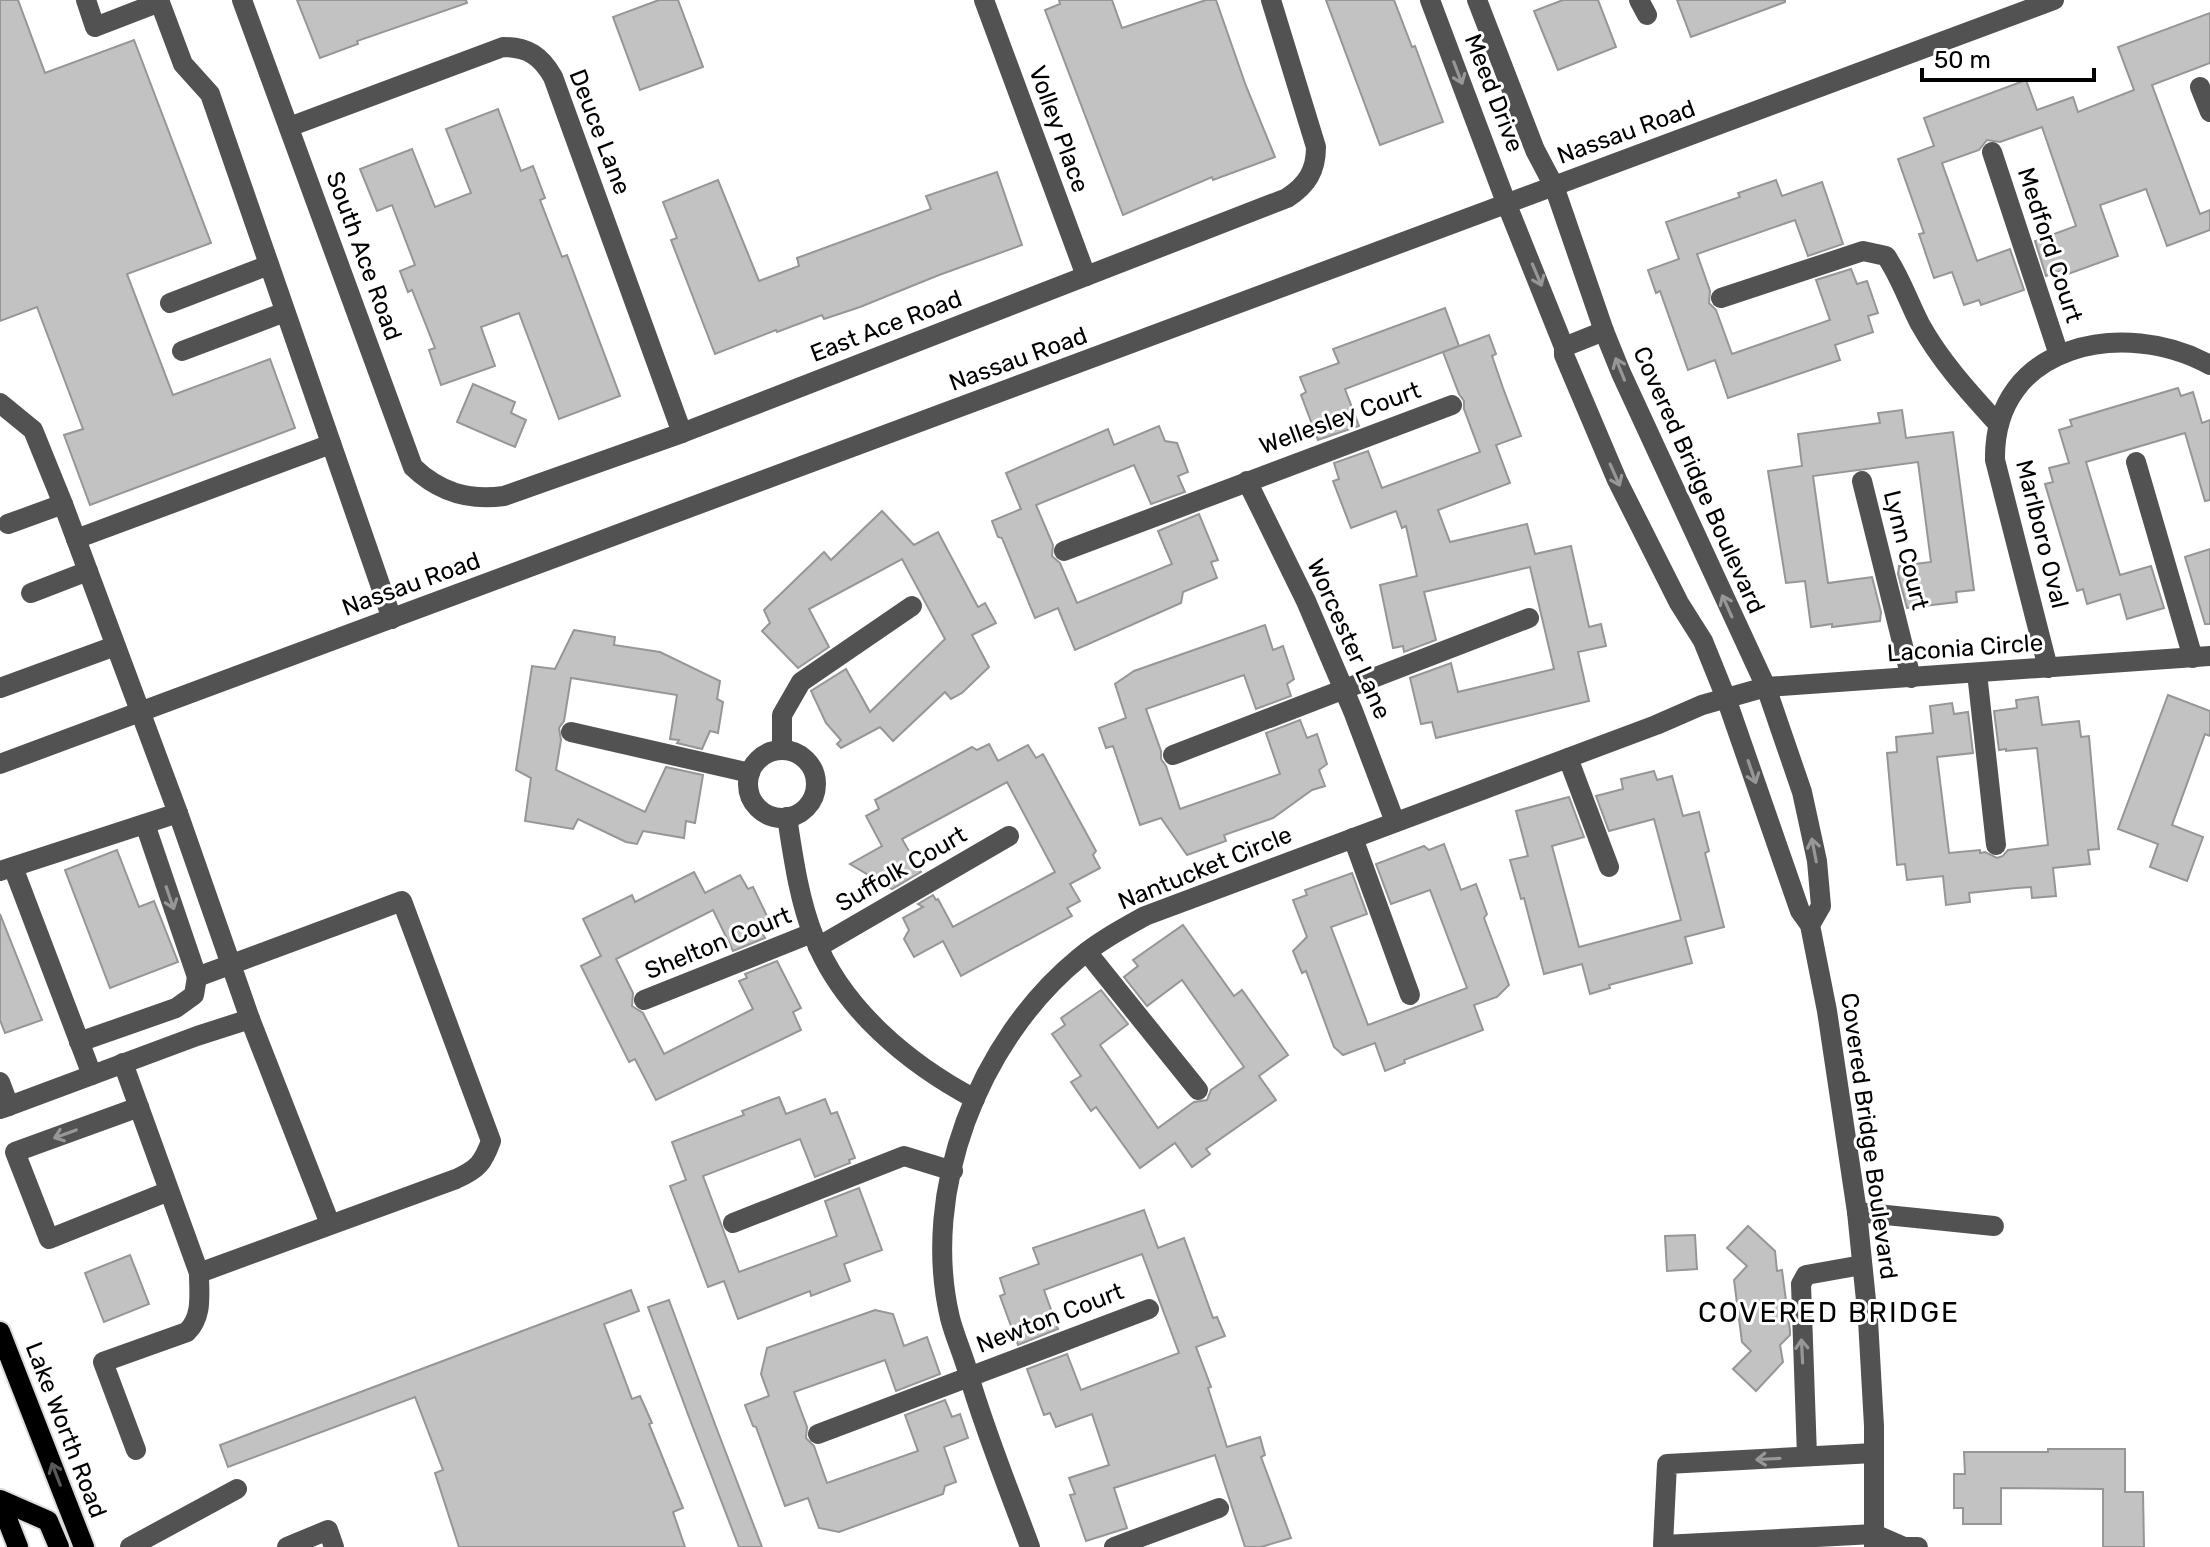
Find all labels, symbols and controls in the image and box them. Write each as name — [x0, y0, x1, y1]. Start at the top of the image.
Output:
street label: Meed Drive — [1459, 30, 1529, 156]
scale bar — [1922, 32, 2094, 82]
text: 50 m — [1934, 46, 1991, 74]
one-way arrow — [1452, 60, 1466, 85]
street label: Volley Place — [1023, 62, 1095, 196]
street label: Deuce Lane — [563, 65, 637, 199]
street label: Nassau Road — [1553, 94, 1699, 170]
street label: Medford Court — [2012, 164, 2088, 326]
street label: South Ace Road — [320, 168, 408, 344]
one-way arrow — [1531, 263, 1545, 287]
street label: East Ace Road — [806, 284, 966, 368]
street label: Nassau Road — [945, 321, 1091, 397]
street label: Covered Bridge Boulevard — [1627, 342, 1771, 618]
one-way arrow — [1612, 357, 1626, 382]
street label: Wellesley Court — [1256, 376, 1424, 460]
street label: Marlboro Oval — [2010, 457, 2074, 611]
one-way arrow — [1608, 463, 1623, 487]
street label: Lynn Court — [1878, 487, 1934, 613]
street label: Nassau Road — [338, 546, 484, 622]
street label: Worcester Lane — [1301, 555, 1397, 723]
one-way arrow — [1719, 594, 1734, 618]
street label: Laconia Circle — [1886, 629, 2044, 667]
one-way arrow — [1745, 759, 1760, 784]
street label: Suffolk Court — [831, 820, 971, 918]
street label: Nantucket Circle — [1114, 820, 1296, 916]
one-way arrow — [1806, 837, 1821, 863]
one-way arrow — [164, 885, 179, 910]
street label: Shelton Court — [641, 901, 795, 985]
street label: Covered Bridge Boulevard — [1835, 991, 1903, 1281]
one-way arrow — [53, 1128, 78, 1142]
street label: Newton Court — [972, 1277, 1128, 1359]
district label: COVERED BRIDGE — [1698, 1296, 1960, 1329]
street label: Lake Worth Road — [20, 1338, 112, 1522]
one-way arrow — [1795, 1338, 1810, 1365]
one-way arrow — [1755, 1451, 1782, 1466]
one-way arrow — [48, 1462, 62, 1487]

